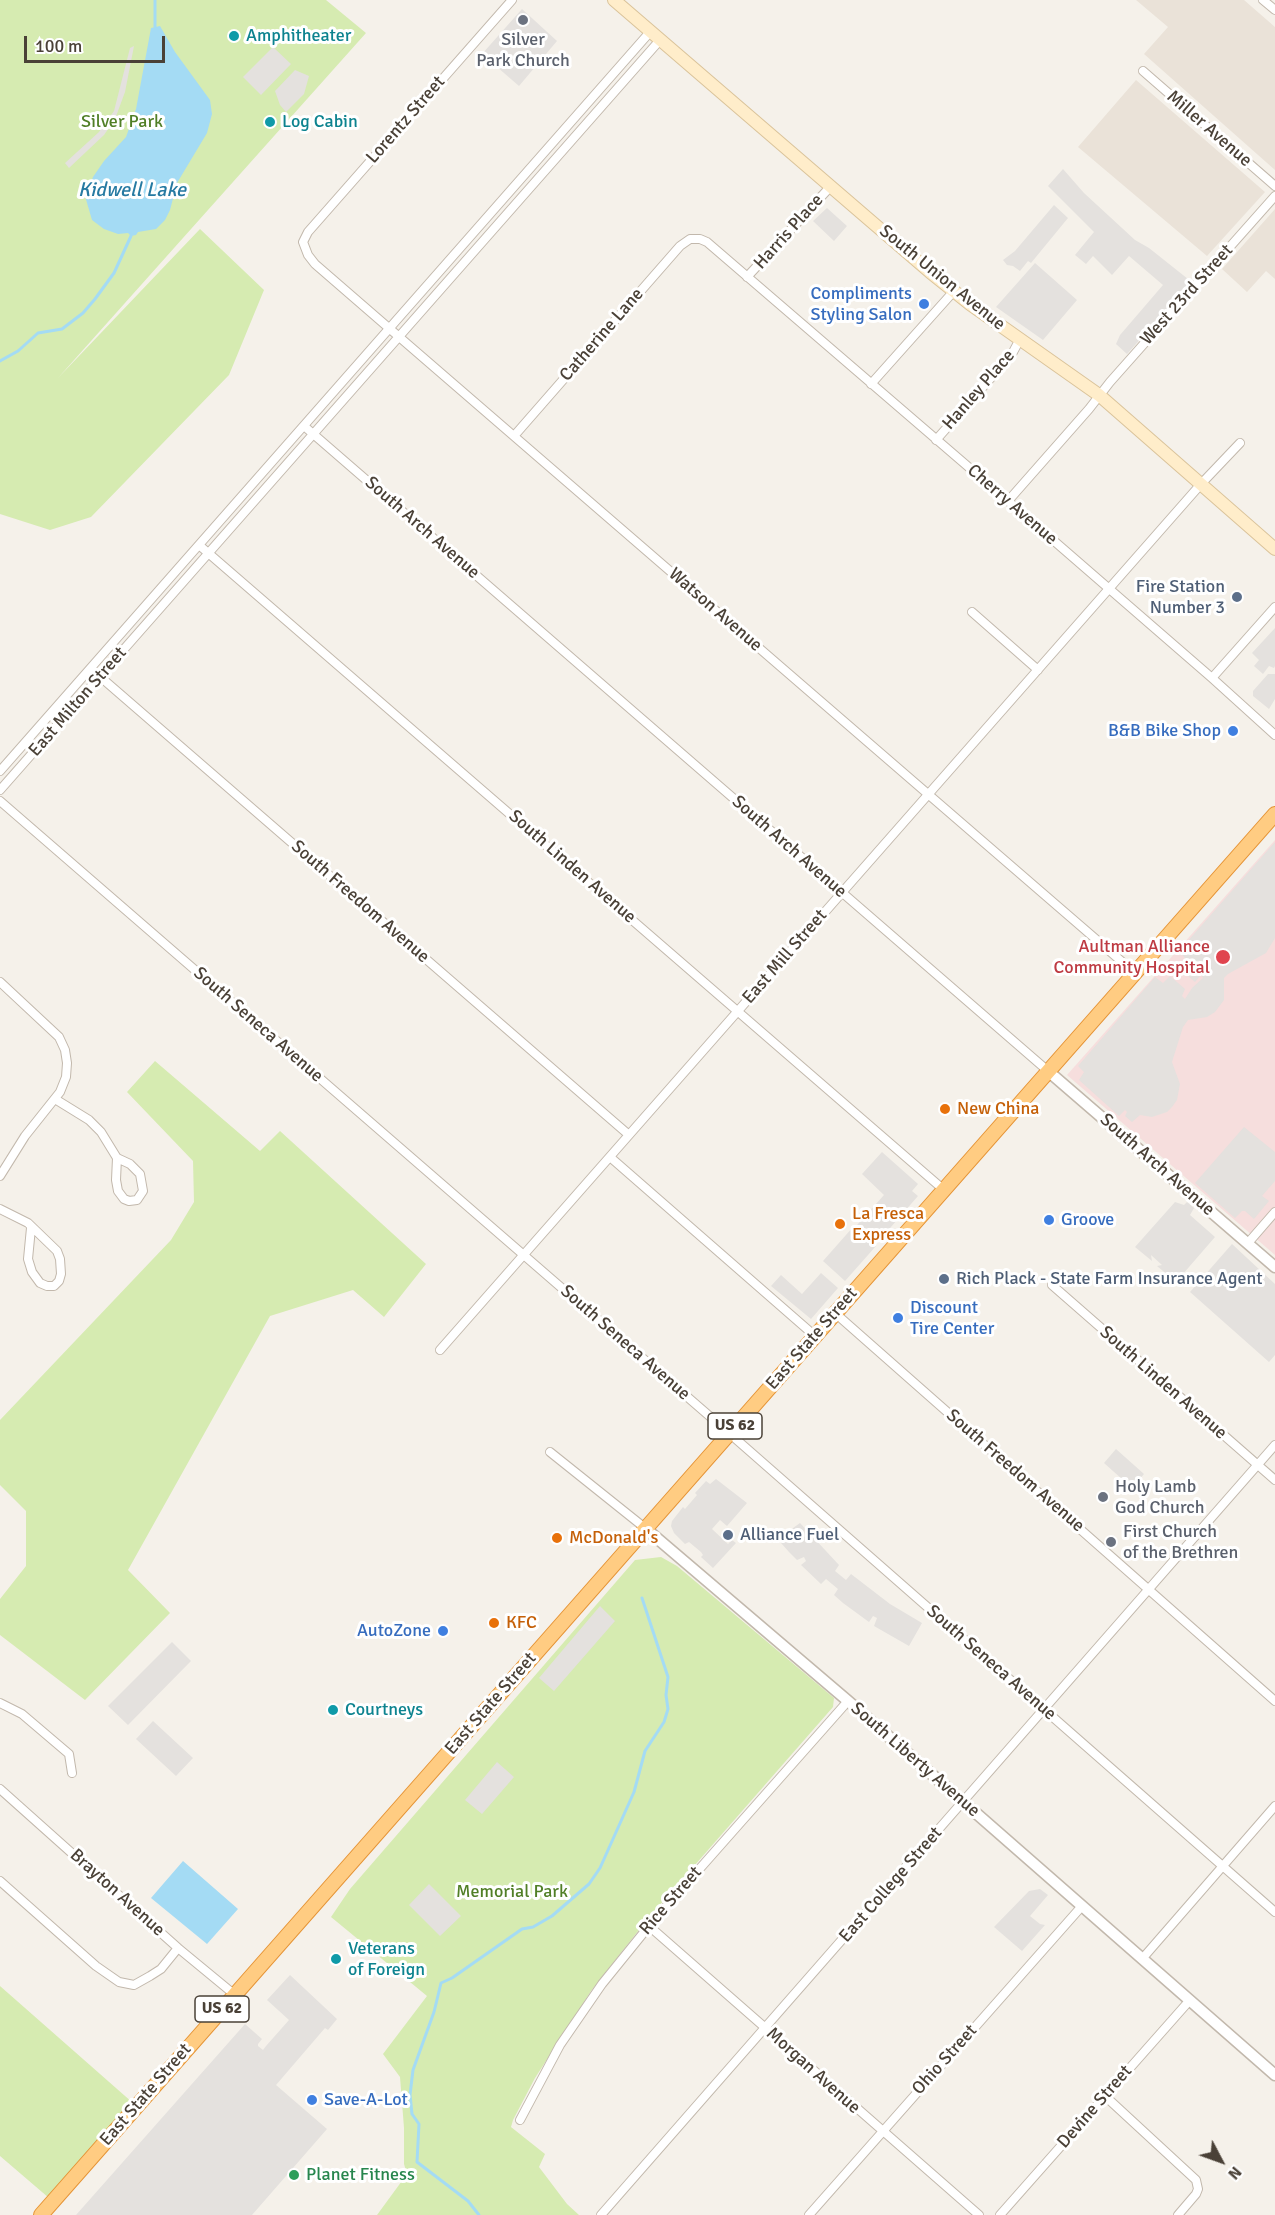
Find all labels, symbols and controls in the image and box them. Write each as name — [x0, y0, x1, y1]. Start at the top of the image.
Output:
marker: Silver Park Church — [516, 13, 530, 27]
scale bar — [27, 24, 168, 62]
place label: Amphitheater — [246, 25, 351, 47]
marker: Amphitheater — [227, 29, 241, 43]
place label: Silver Park Church — [476, 29, 570, 72]
text: 100 m — [35, 35, 82, 57]
street label: Lorentz Street — [362, 72, 450, 168]
street label: Miller Avenue — [1162, 86, 1256, 172]
park label: Silver Park — [81, 111, 163, 133]
place label: Log Cabin — [282, 111, 358, 133]
marker: Log Cabin — [263, 115, 277, 129]
water label: Kidwell Lake — [78, 179, 186, 203]
street label: Harris Place — [750, 190, 828, 274]
street label: South Union Avenue — [875, 221, 1009, 335]
street label: West 23rd Street — [1136, 240, 1238, 350]
place label: Compliments Styling Salon — [810, 283, 912, 326]
street label: Catherine Lane — [556, 284, 648, 386]
marker: Compliments Styling Salon — [917, 297, 931, 311]
street label: Hanley Place — [938, 345, 1020, 435]
street label: Cherry Avenue — [963, 460, 1061, 550]
street label: South Arch Avenue — [360, 472, 484, 584]
street label: Watson Avenue — [664, 563, 766, 657]
place label: Fire Station Number 3 — [1136, 576, 1225, 618]
marker: Fire Station Number 3 — [1230, 590, 1244, 604]
street label: East Milton Street — [25, 643, 131, 761]
place label: B&B Bike Shop — [1108, 720, 1221, 742]
marker: B&B Bike Shop — [1226, 724, 1240, 738]
street label: South Arch Avenue — [727, 791, 851, 903]
street label: South Linden Avenue — [504, 806, 640, 928]
street label: South Freedom Avenue — [286, 836, 434, 968]
street label: East Mill Street — [738, 905, 832, 1009]
place label: Aultman Alliance Community Hospital — [1054, 936, 1210, 978]
marker: Aultman Alliance Community Hospital — [1214, 948, 1232, 966]
street label: South Seneca Avenue — [189, 963, 327, 1087]
place label: New China — [957, 1098, 1039, 1120]
marker: New China — [938, 1102, 952, 1116]
street label: South Arch Avenue — [1095, 1109, 1219, 1221]
place label: La Fresca Express — [852, 1203, 924, 1246]
place label: Groove — [1061, 1209, 1114, 1231]
marker: Groove — [1042, 1213, 1056, 1227]
marker: La Fresca Express — [833, 1217, 847, 1231]
place label: Rich Plack - State Farm Insurance Agent — [956, 1268, 1263, 1290]
marker: Rich Plack - State Farm Insurance Agent — [937, 1272, 951, 1286]
street label: South Seneca Avenue — [556, 1281, 694, 1405]
street label: East State Street — [762, 1283, 862, 1395]
place label: Discount Tire Center — [910, 1297, 994, 1340]
marker: Discount Tire Center — [891, 1311, 905, 1325]
street label: South Linden Avenue — [1095, 1322, 1231, 1444]
street label: South Freedom Avenue — [941, 1405, 1089, 1537]
road number: US 62 — [708, 1413, 762, 1439]
place label: Holy Lamb God Church — [1115, 1476, 1205, 1518]
marker: Holy Lamb God Church — [1096, 1490, 1110, 1504]
place label: First Church of the Brethren — [1123, 1521, 1238, 1564]
place label: Alliance Fuel — [740, 1524, 839, 1546]
place label: McDonald's — [569, 1527, 658, 1549]
marker: Alliance Fuel — [721, 1528, 735, 1542]
marker: McDonald's — [550, 1531, 564, 1545]
marker: First Church of the Brethren — [1104, 1535, 1118, 1549]
street label: South Seneca Avenue — [922, 1601, 1060, 1725]
place label: KFC — [506, 1612, 537, 1634]
marker: KFC — [487, 1616, 501, 1630]
place label: AutoZone — [357, 1620, 431, 1642]
marker: AutoZone — [436, 1624, 450, 1638]
street label: East State Street — [441, 1648, 541, 1760]
street label: South Liberty Avenue — [846, 1698, 984, 1822]
place label: Courtneys — [345, 1699, 423, 1721]
marker: Courtneys — [326, 1703, 340, 1717]
street label: East College Street — [835, 1823, 947, 1947]
street label: Brayton Avenue — [65, 1845, 169, 1941]
street label: Rice Street — [635, 1862, 707, 1940]
park label: Memorial Park — [456, 1881, 568, 1903]
place label: Veterans of Foreign — [348, 1938, 425, 1980]
marker: Veterans of Foreign — [329, 1952, 343, 1966]
road number: US 62 — [195, 1996, 249, 2022]
street label: Ohio Street — [908, 2021, 982, 2099]
street label: Morgan Avenue — [762, 2023, 864, 2119]
street label: East State Street — [96, 2039, 196, 2151]
street label: Devine Street — [1053, 2061, 1137, 2153]
place label: Save-A-Lot — [324, 2089, 408, 2111]
marker: Save-A-Lot — [305, 2093, 319, 2107]
north arrow — [1191, 2131, 1251, 2191]
text: N — [1223, 2162, 1246, 2184]
place label: Planet Fitness — [306, 2164, 415, 2186]
marker: Planet Fitness — [287, 2168, 301, 2182]

